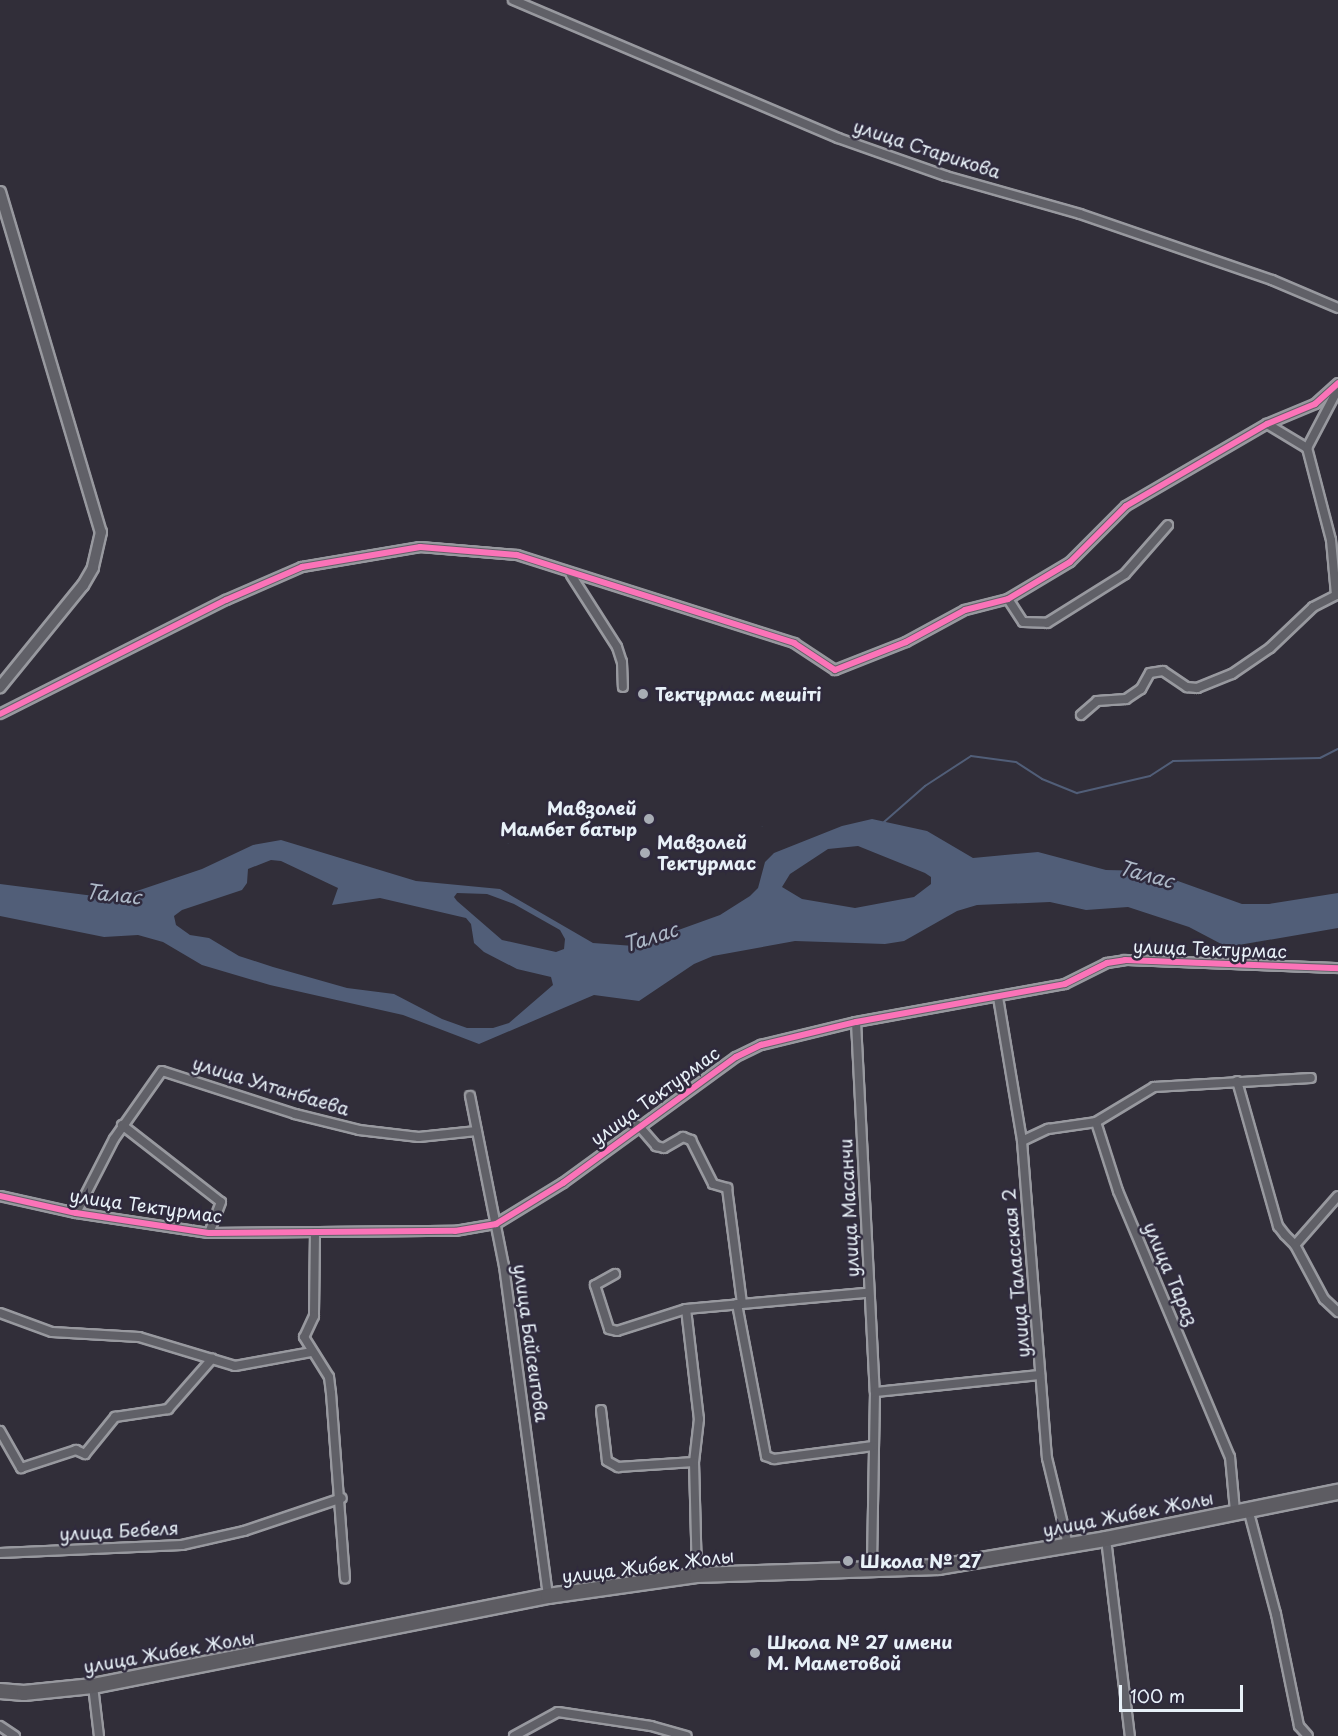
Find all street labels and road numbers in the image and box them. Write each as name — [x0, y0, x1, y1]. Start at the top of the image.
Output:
street label: улица Старикова — [850, 115, 1004, 183]
street label: улица Тектурмас — [1132, 936, 1288, 962]
street label: улица Тектурмас — [586, 1042, 724, 1150]
street label: улица Ултанбаева — [190, 1052, 352, 1120]
street label: улица Масанчи — [835, 1138, 863, 1278]
street label: улица Тектурмас — [68, 1185, 224, 1227]
street label: улица Таласская 2 — [998, 1187, 1034, 1359]
street label: улица Тараз — [1139, 1218, 1203, 1330]
street label: улица Байсеитова — [509, 1262, 553, 1424]
street label: улица Жибек Жолы — [1040, 1487, 1216, 1541]
street label: улица Бебеля — [58, 1517, 180, 1545]
street label: улица Жибек Жолы — [560, 1545, 736, 1587]
street label: улица Жибек Жолы — [81, 1626, 257, 1678]

